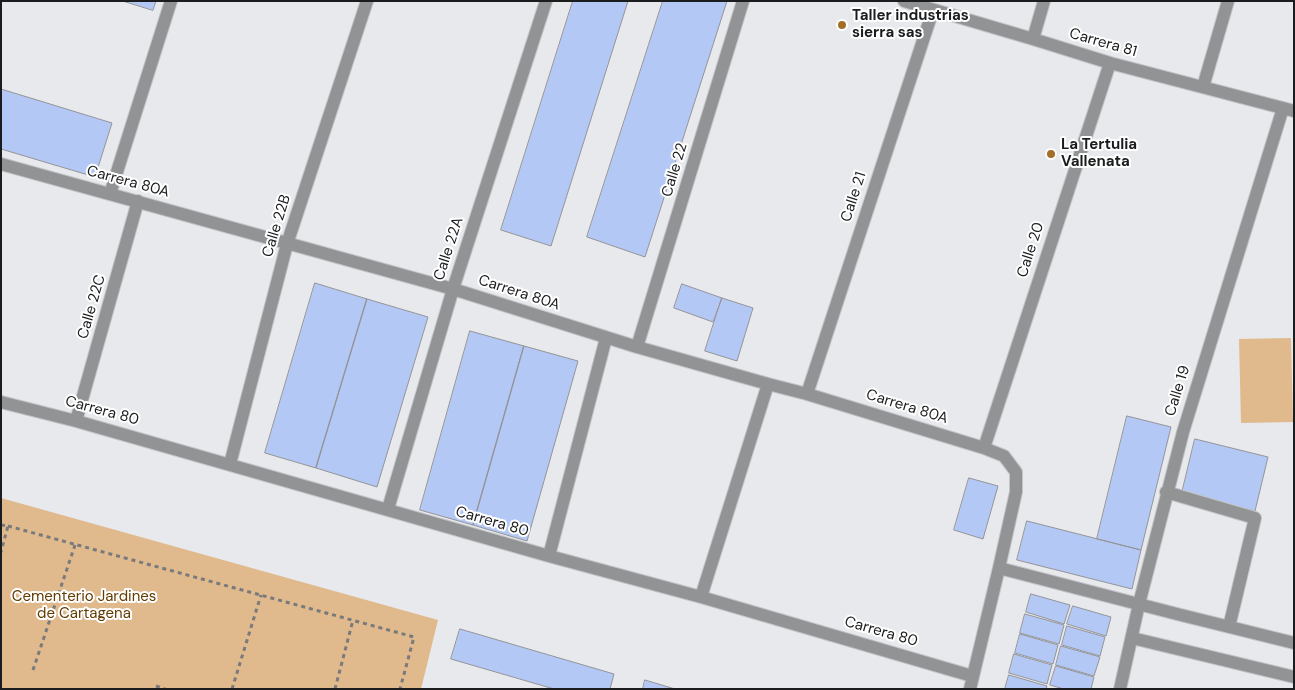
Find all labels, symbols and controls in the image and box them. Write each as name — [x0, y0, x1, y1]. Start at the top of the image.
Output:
place label: Taller industrias sierra sas — [852, 7, 969, 42]
marker: Taller industrias sierra sas — [836, 19, 848, 31]
street label: Carrera 81 — [1067, 25, 1139, 61]
place label: La Tertulia Vallenata — [1061, 136, 1137, 171]
street label: Calle 22 — [658, 141, 692, 199]
marker: La Tertulia Vallenata — [1045, 148, 1057, 160]
street label: Carrera 80A — [85, 162, 171, 202]
street label: Calle 21 — [837, 170, 871, 224]
street label: Calle 22B — [259, 193, 295, 259]
street label: Calle 22A — [430, 215, 468, 283]
street label: Calle 20 — [1014, 220, 1048, 280]
street label: Carrera 80A — [476, 271, 562, 315]
street label: Calle 22C — [74, 273, 110, 341]
street label: Calle 19 — [1162, 363, 1194, 419]
street label: Carrera 80A — [864, 386, 950, 428]
street label: Carrera 80 — [63, 393, 141, 429]
street label: Carrera 80 — [453, 503, 531, 541]
park label: Cementerio Jardines de Cartagena — [12, 588, 156, 623]
street label: Carrera 80 — [842, 613, 920, 651]

